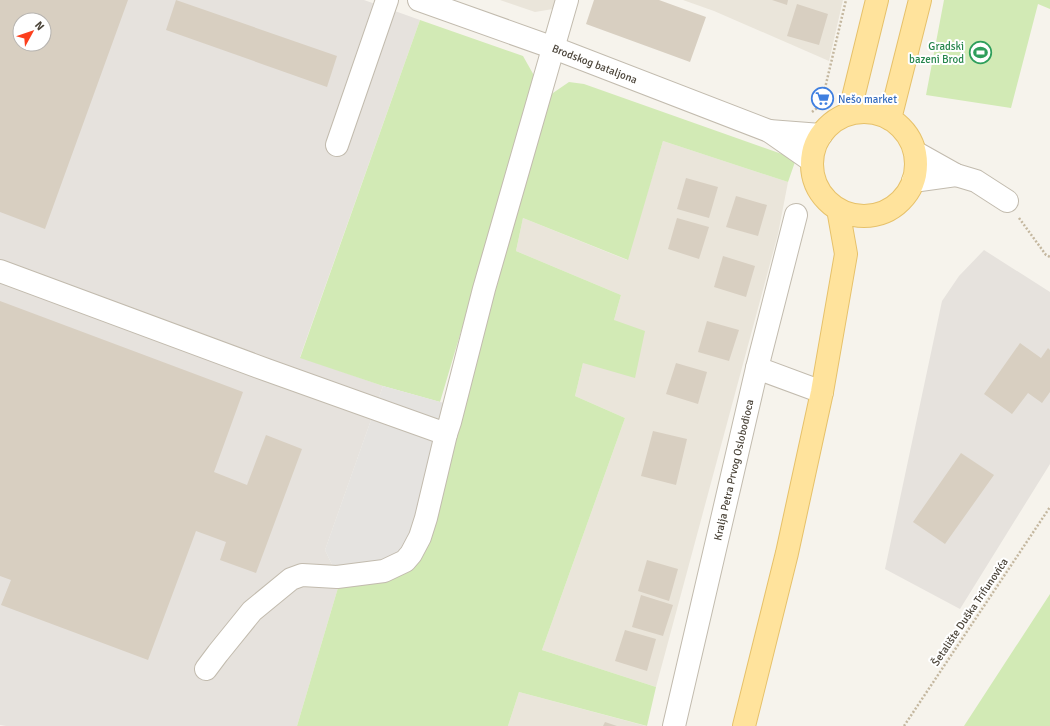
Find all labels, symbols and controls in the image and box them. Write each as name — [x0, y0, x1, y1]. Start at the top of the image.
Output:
north arrow — [12, 12, 52, 52]
text: N — [32, 19, 47, 33]
sports icon: Gradski bazeni Brod — [967, 39, 993, 65]
place label: Gradski bazeni Brod — [909, 40, 964, 66]
street label: Brodskog bataljona — [550, 41, 640, 86]
supermarket icon: Nešo market — [809, 86, 835, 112]
place label: Nešo market — [838, 93, 897, 106]
street label: Kralja Petra Prvog Oslobodioca — [711, 397, 756, 542]
street label: Šetalište Duška Trifunovića — [928, 555, 1011, 668]

